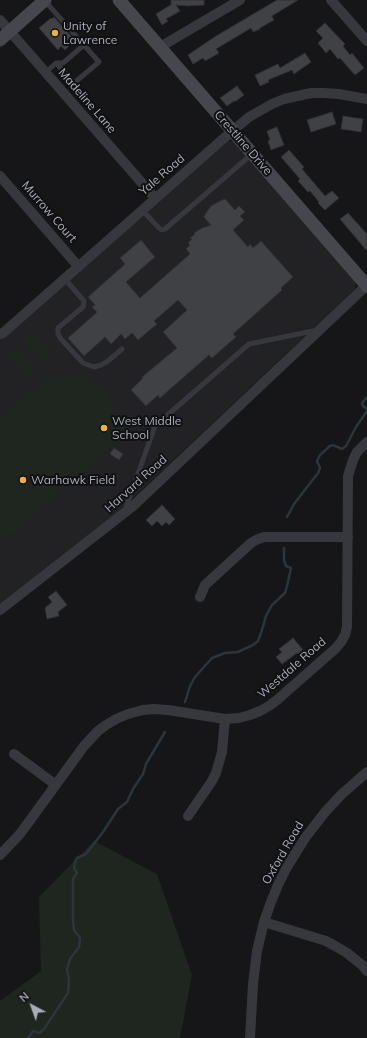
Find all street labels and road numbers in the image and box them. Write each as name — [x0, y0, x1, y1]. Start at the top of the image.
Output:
street label: Madeline Lane — [55, 66, 119, 136]
street label: Crestline Drive — [211, 108, 275, 178]
street label: Yale Road — [136, 151, 188, 199]
street label: Murrow Court — [18, 178, 80, 246]
street label: Harvard Road — [102, 452, 170, 516]
street label: Westdale Road — [255, 635, 329, 701]
street label: Oxford Road — [259, 819, 307, 887]

